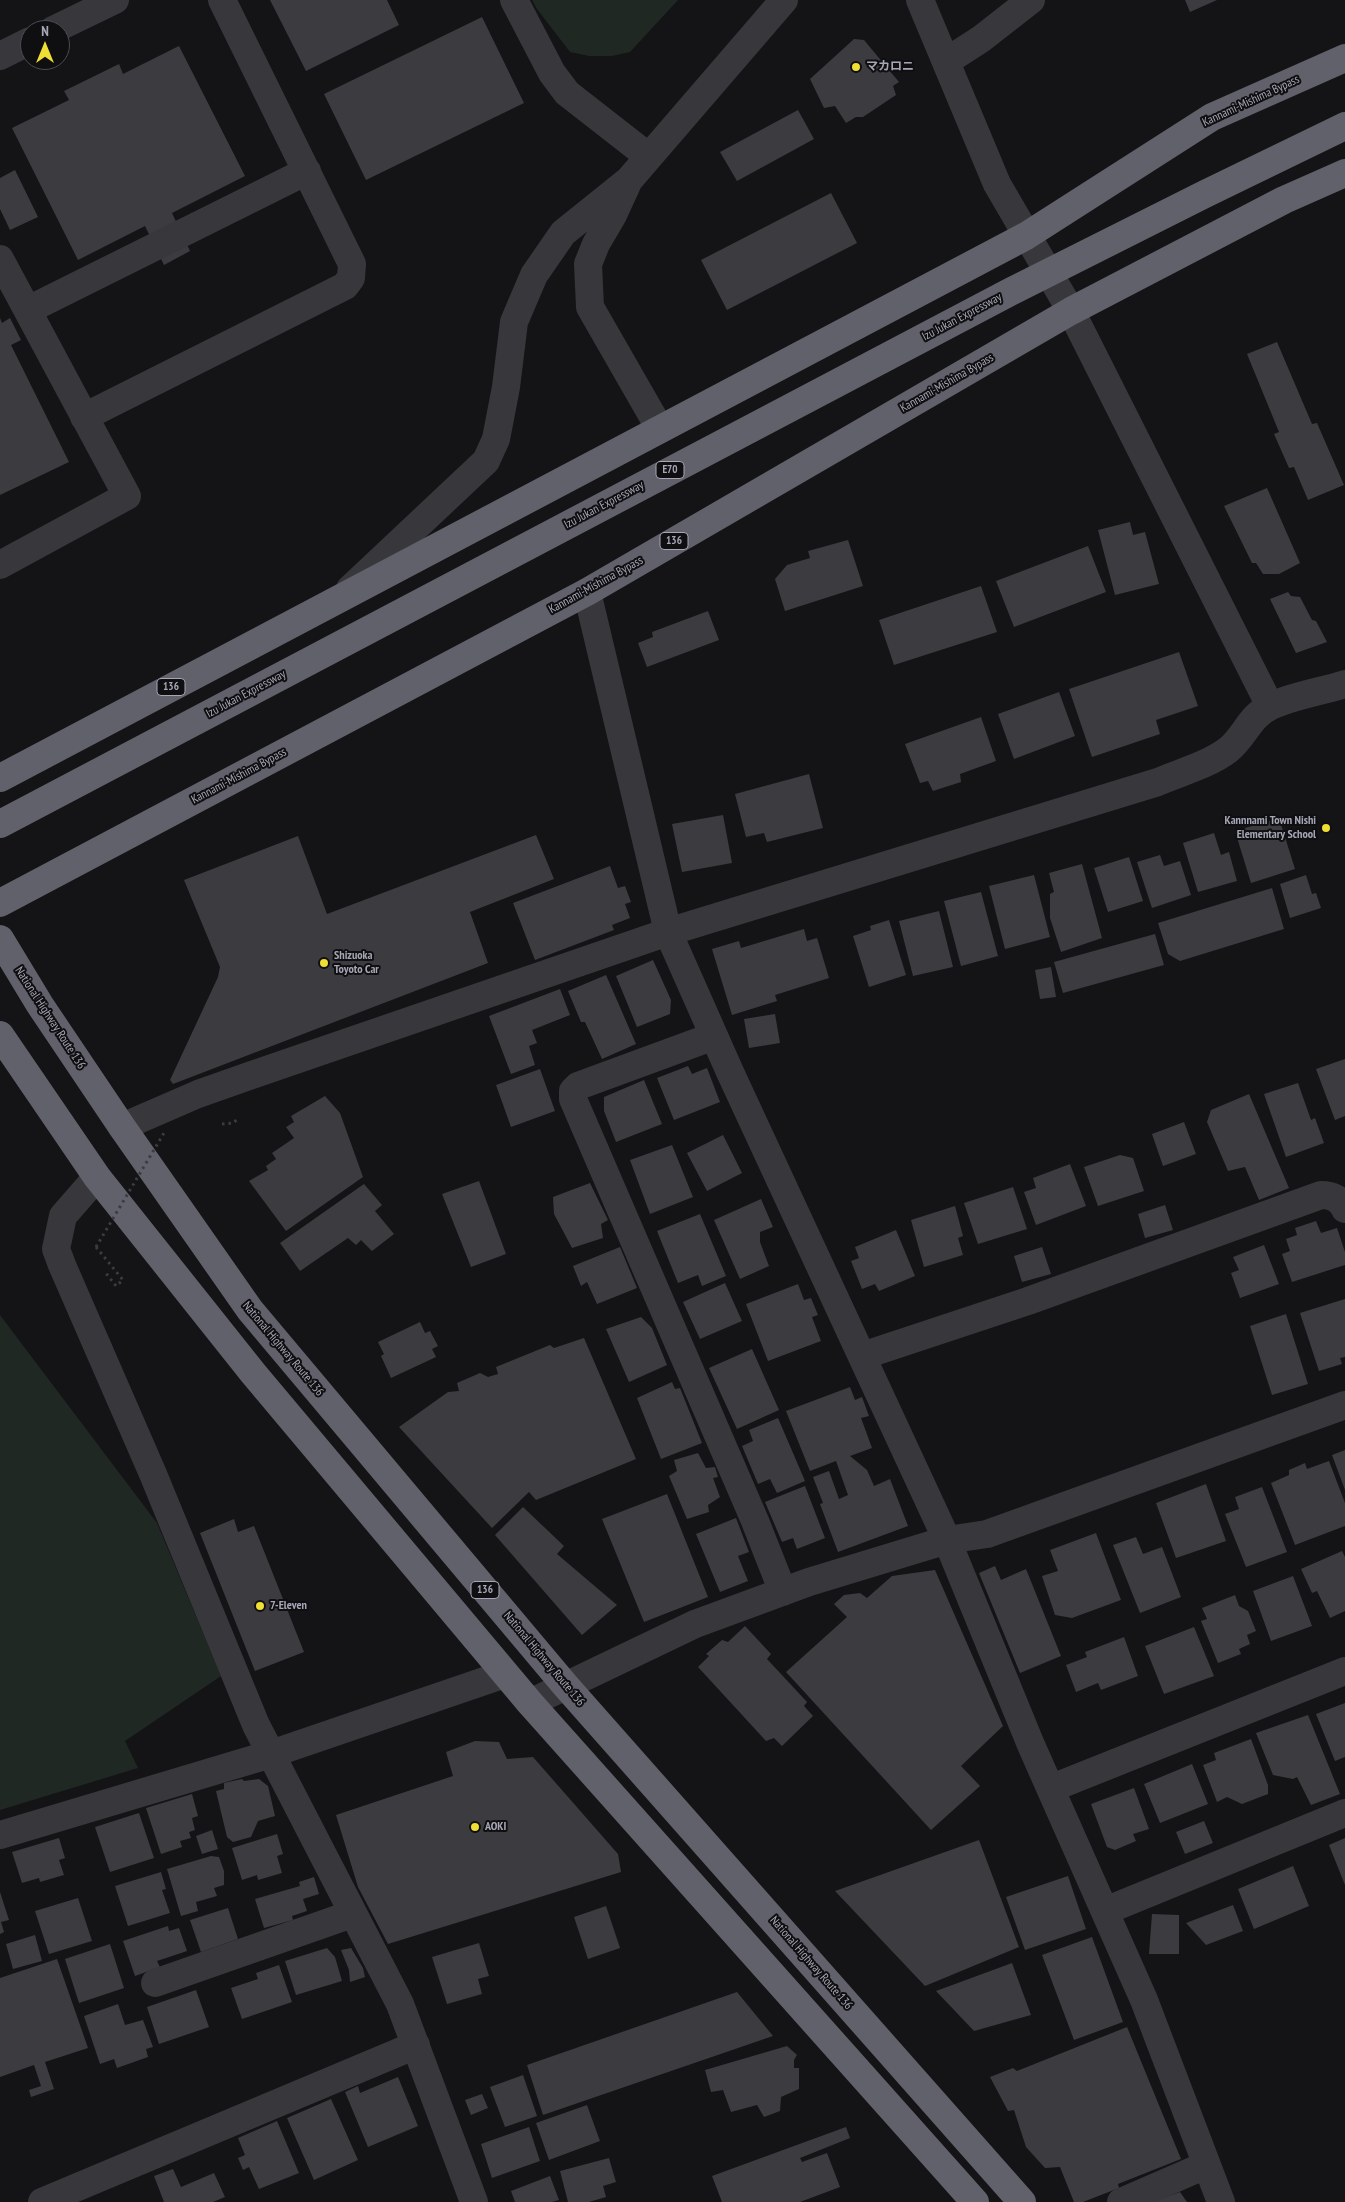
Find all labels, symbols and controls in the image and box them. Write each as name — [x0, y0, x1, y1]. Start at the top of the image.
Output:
north arrow — [20, 20, 70, 70]
text: N — [41, 22, 49, 40]
place label: マカロニ — [866, 60, 914, 74]
marker: マカロニ — [850, 61, 862, 73]
street label: Kannami-Mishima Bypass — [1200, 72, 1302, 130]
street label: Izu Jukan Expressway — [920, 290, 1004, 344]
street label: Kannami-Mishima Bypass — [898, 350, 996, 416]
road number: E70 — [656, 462, 684, 478]
street label: Izu Jukan Expressway — [562, 478, 646, 532]
road number: 136 — [660, 532, 688, 550]
street label: Kannami-Mishima Bypass — [546, 553, 646, 617]
street label: Izu Jukan Expressway — [204, 667, 288, 721]
road number: 136 — [157, 679, 185, 696]
street label: Kannami-Mishima Bypass — [189, 745, 289, 807]
place label: Kannnami Town Nishi Elementary School — [1225, 814, 1316, 842]
marker: Kannnami Town Nishi Elementary School — [1320, 822, 1332, 834]
place label: Shizuoka Toyoto Car — [334, 949, 379, 977]
marker: Shizuoka Toyoto Car — [318, 957, 330, 969]
street label: National Highway Route 136 — [12, 964, 88, 1072]
street label: National Highway Route 136 — [239, 1299, 327, 1399]
road number: 136 — [471, 1582, 499, 1598]
place label: 7-Eleven — [270, 1599, 307, 1613]
marker: 7-Eleven — [254, 1600, 266, 1612]
street label: National Highway Route 136 — [500, 1609, 588, 1709]
place label: AOKI — [485, 1820, 506, 1834]
marker: AOKI — [469, 1821, 481, 1833]
street label: National Highway Route 136 — [767, 1913, 855, 2013]

